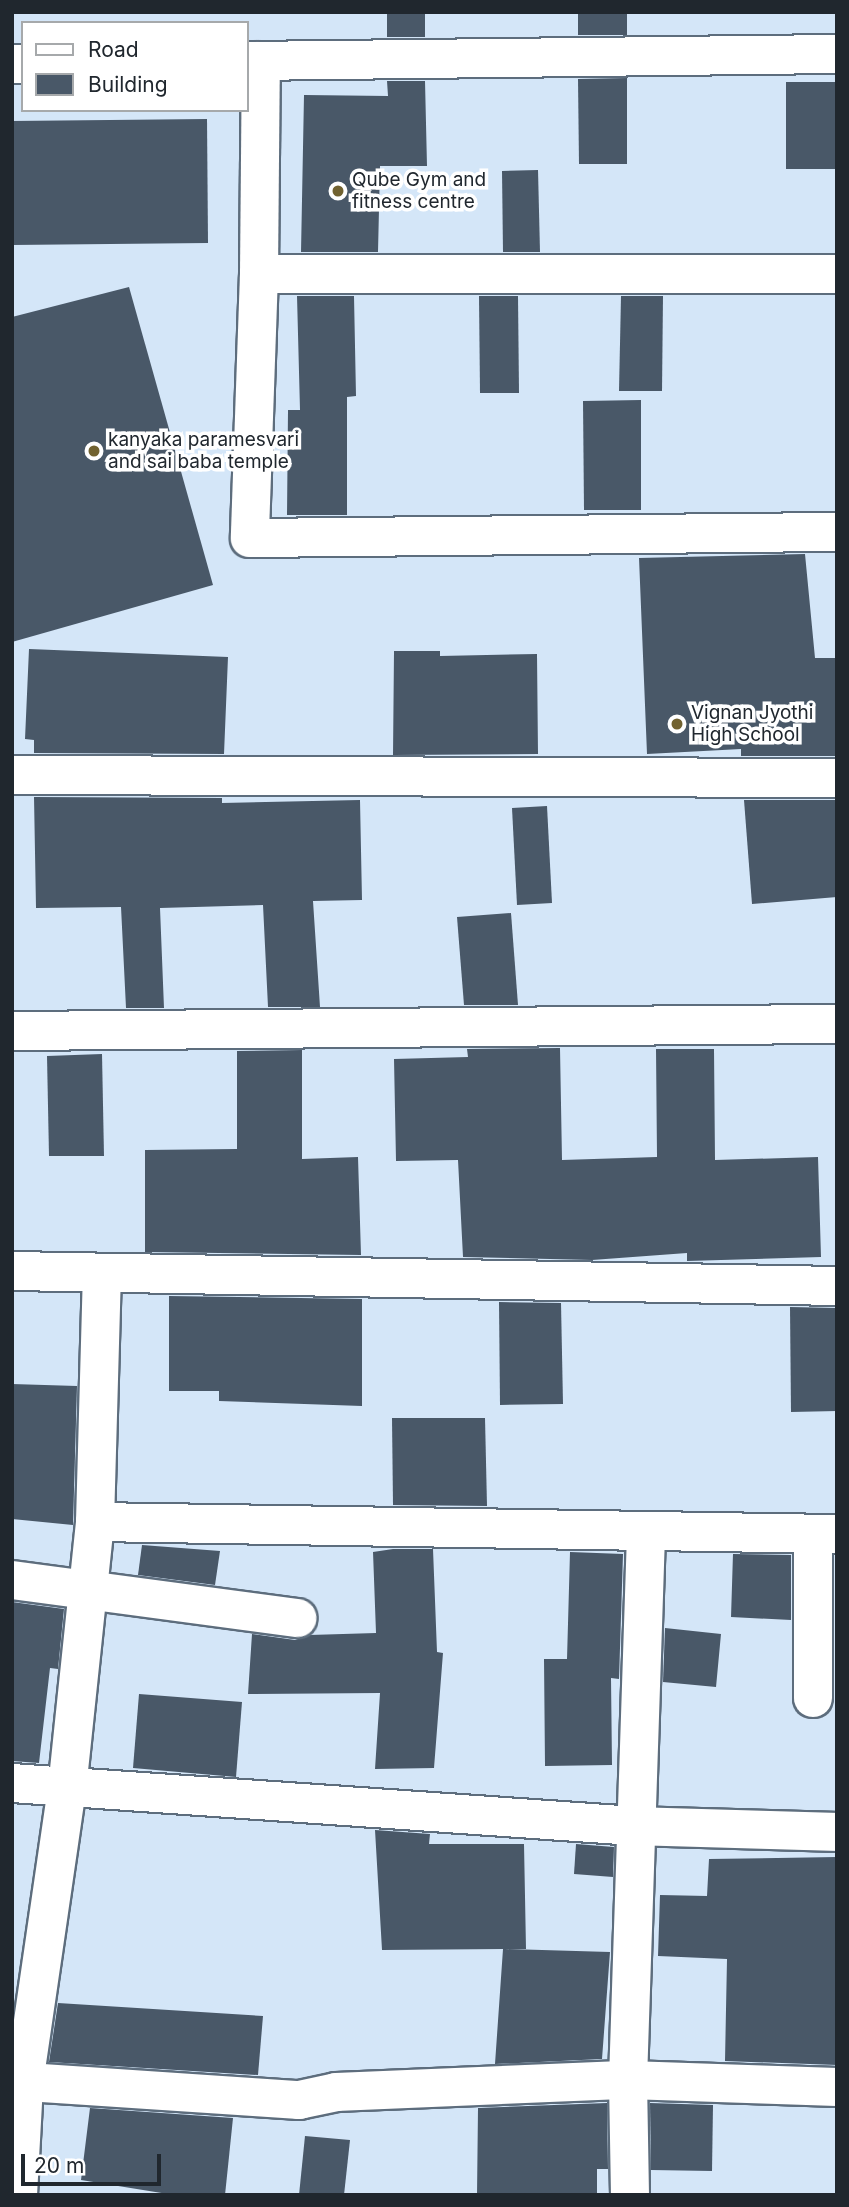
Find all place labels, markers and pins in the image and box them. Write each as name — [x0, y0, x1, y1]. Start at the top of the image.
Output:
place label: Qube Gym and fitness centre — [352, 169, 486, 213]
marker: Qube Gym and fitness centre — [330, 183, 346, 199]
place label: kanyaka paramesvari and sai baba temple — [108, 429, 299, 473]
marker: kanyaka paramesvari and sai baba temple — [86, 443, 102, 459]
place label: Vignan Jyothi High School — [691, 702, 813, 746]
marker: Vignan Jyothi High School — [669, 716, 685, 732]

